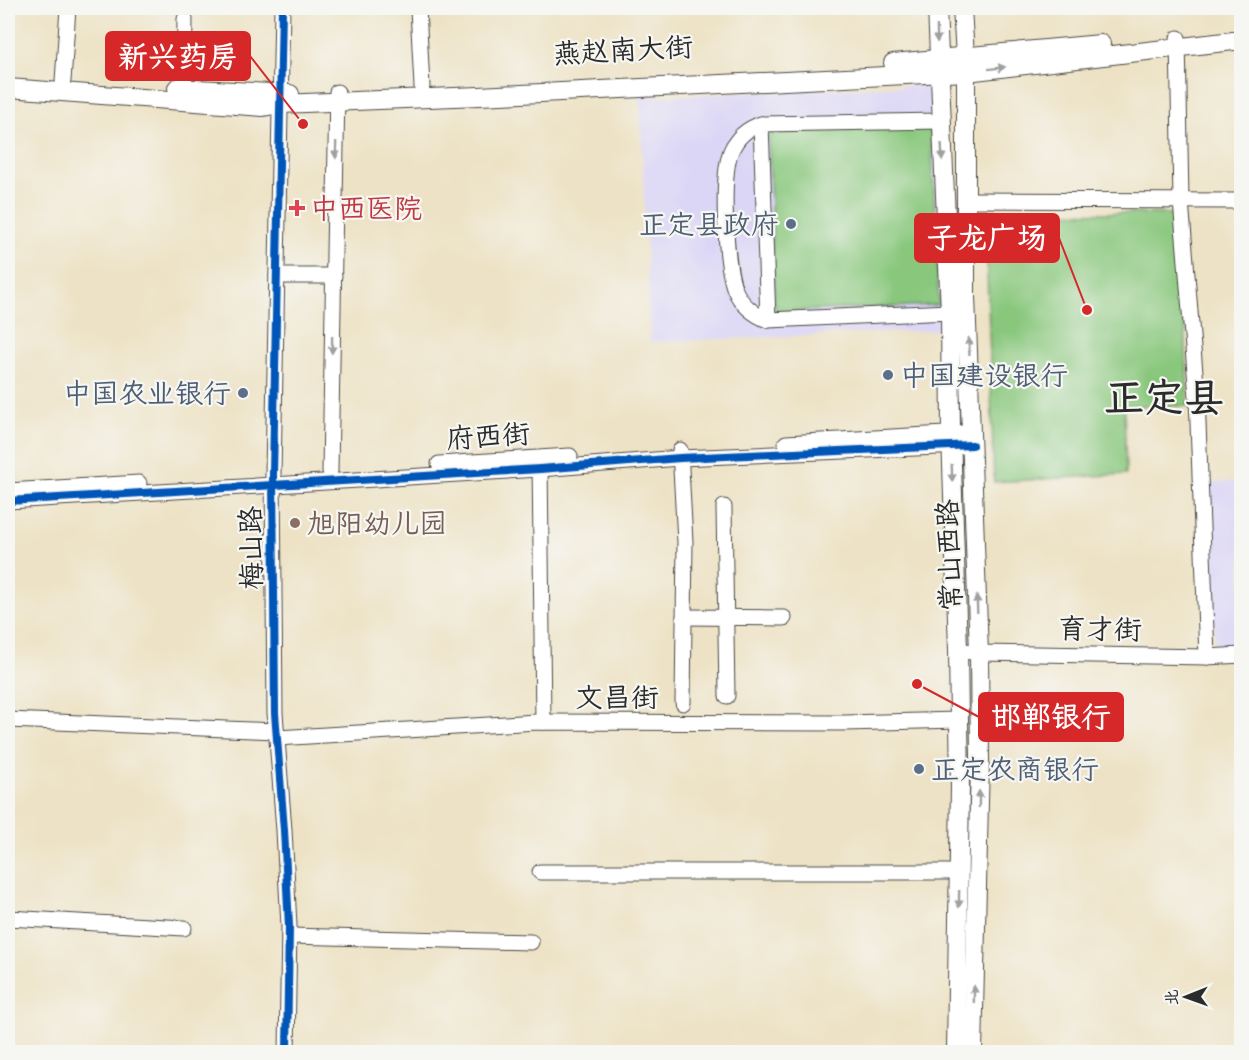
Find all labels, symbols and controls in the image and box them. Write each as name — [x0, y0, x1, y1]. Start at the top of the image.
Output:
one-way arrow — [933, 24, 942, 43]
street label: 燕赵南大街 — [552, 29, 694, 71]
callout: 新兴药房 — [106, 32, 250, 80]
text: 新兴药房 — [118, 38, 238, 76]
one-way arrow — [987, 64, 1006, 73]
one-way arrow — [331, 141, 341, 160]
one-way arrow — [938, 143, 947, 162]
place label: 中西医院 — [310, 191, 422, 226]
marker: 中西医院 — [288, 199, 306, 217]
place label: 正定县政府 — [639, 207, 779, 242]
callout: 子龙广场 — [915, 214, 1059, 262]
marker: 正定县政府 — [784, 217, 798, 231]
text: 子龙广场 — [927, 219, 1047, 257]
one-way arrow — [327, 335, 337, 354]
one-way arrow — [964, 337, 973, 356]
place label: 中国建设银行 — [900, 358, 1068, 393]
marker: 中国建设银行 — [881, 368, 895, 382]
district label: 正定县 — [1104, 373, 1224, 423]
place label: 中国农业银行 — [63, 376, 231, 411]
marker: 中国农业银行 — [236, 386, 250, 400]
street label: 府西街 — [445, 416, 531, 456]
one-way arrow — [948, 463, 957, 482]
street label: 常山西路 — [930, 498, 968, 612]
street label: 梅山路 — [233, 506, 269, 590]
place label: 旭阳幼儿园 — [307, 506, 447, 541]
marker: 旭阳幼儿园 — [288, 516, 302, 530]
one-way arrow — [973, 595, 982, 614]
street label: 育才街 — [1058, 611, 1142, 647]
street label: 文昌街 — [575, 680, 659, 715]
callout: 邯郸银行 — [979, 693, 1123, 741]
text: 邯郸银行 — [991, 698, 1111, 736]
place label: 正定农商银行 — [931, 752, 1099, 787]
marker: 正定农商银行 — [912, 762, 926, 776]
one-way arrow — [974, 790, 983, 809]
one-way arrow — [954, 889, 963, 908]
north arrow — [1156, 967, 1216, 1027]
one-way arrow — [969, 985, 979, 1004]
text: 北 — [1162, 989, 1182, 1005]

